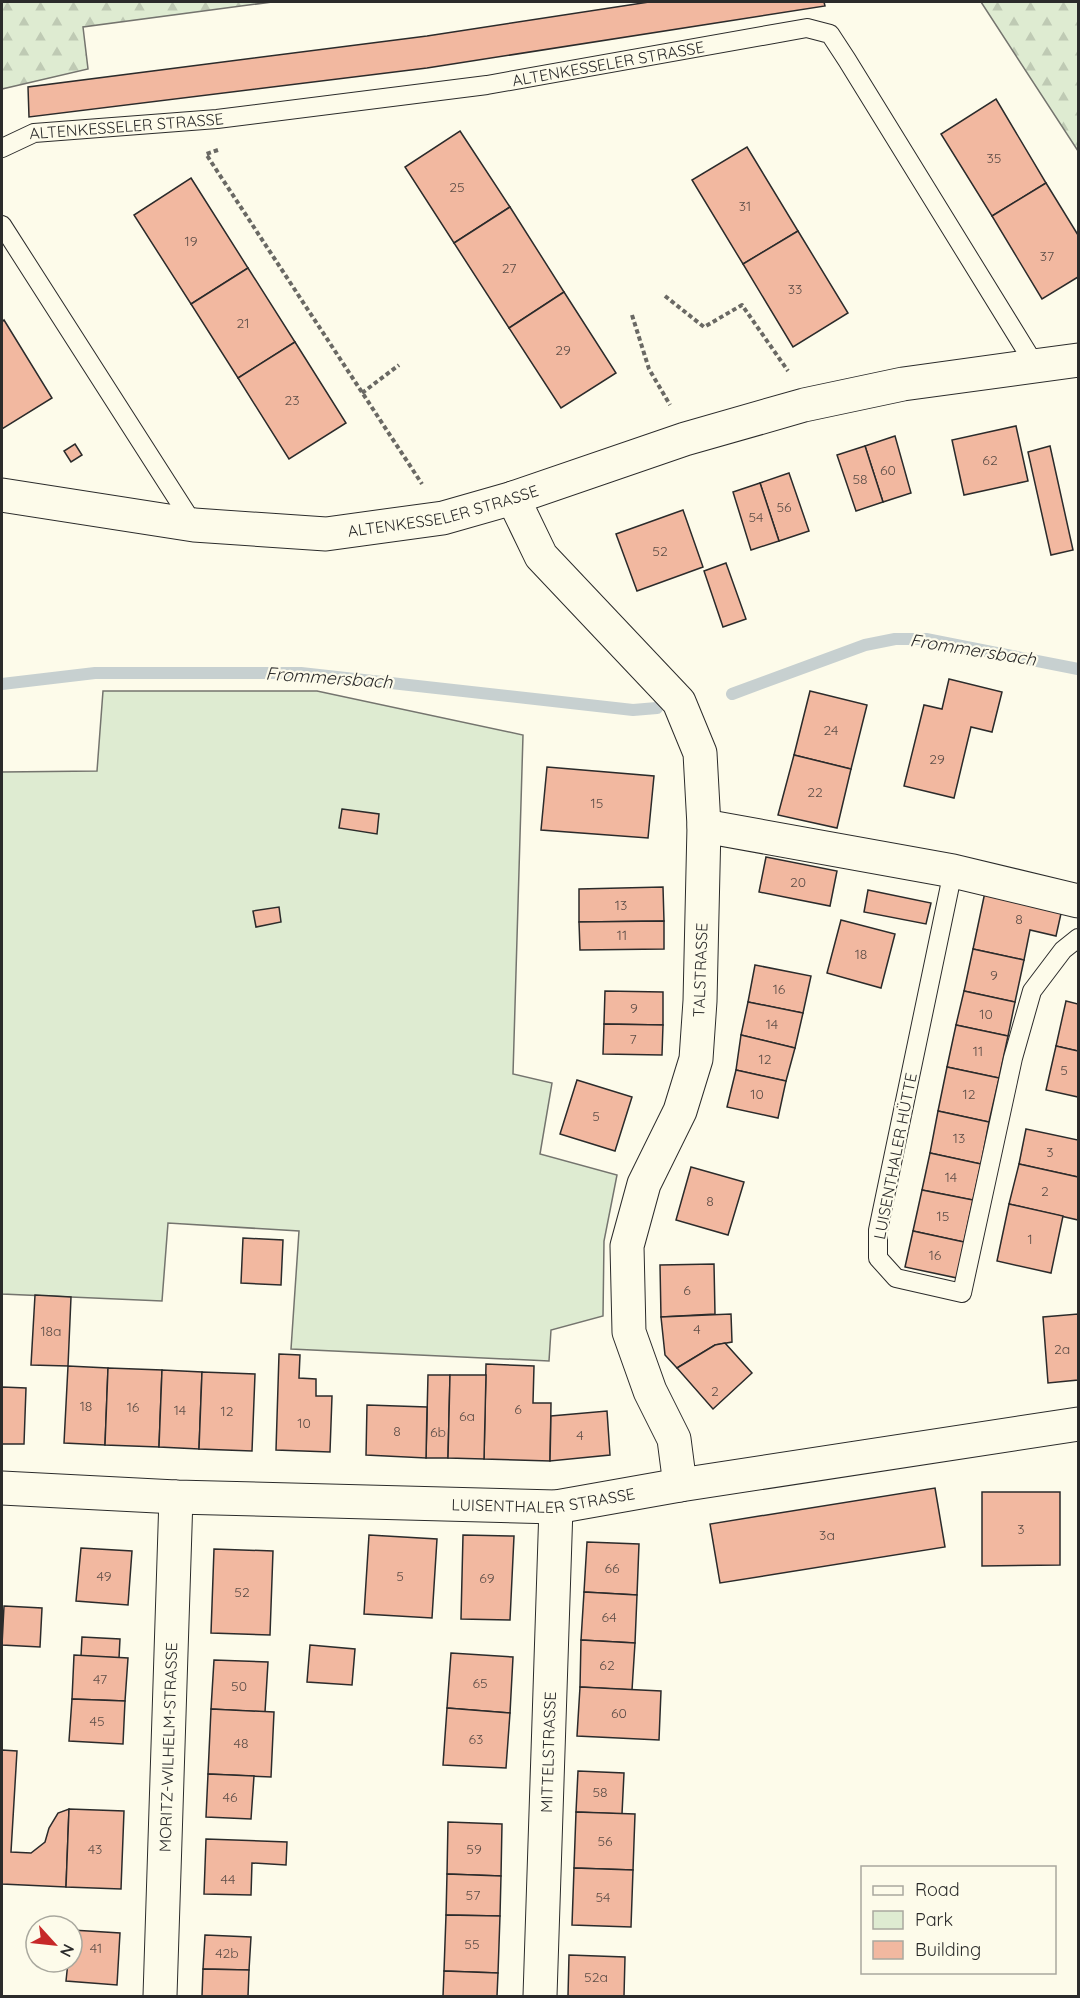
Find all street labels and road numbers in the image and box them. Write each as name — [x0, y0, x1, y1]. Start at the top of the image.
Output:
street label: ALTENKESSELER STRASSE — [510, 36, 706, 90]
street label: ALTENKESSELER STRASSE — [28, 108, 225, 143]
street label: ALTENKESSELER STRASSE — [346, 480, 541, 541]
street label: TALSTRASSE — [688, 922, 712, 1018]
street label: LUISENTHALER HÜTTE — [869, 1071, 921, 1241]
street label: LUISENTHALER STRASSE — [451, 1483, 636, 1517]
street label: MORITZ-WILHELM-STRASSE — [155, 1642, 181, 1852]
street label: MITTELSTRASSE — [536, 1691, 560, 1813]

